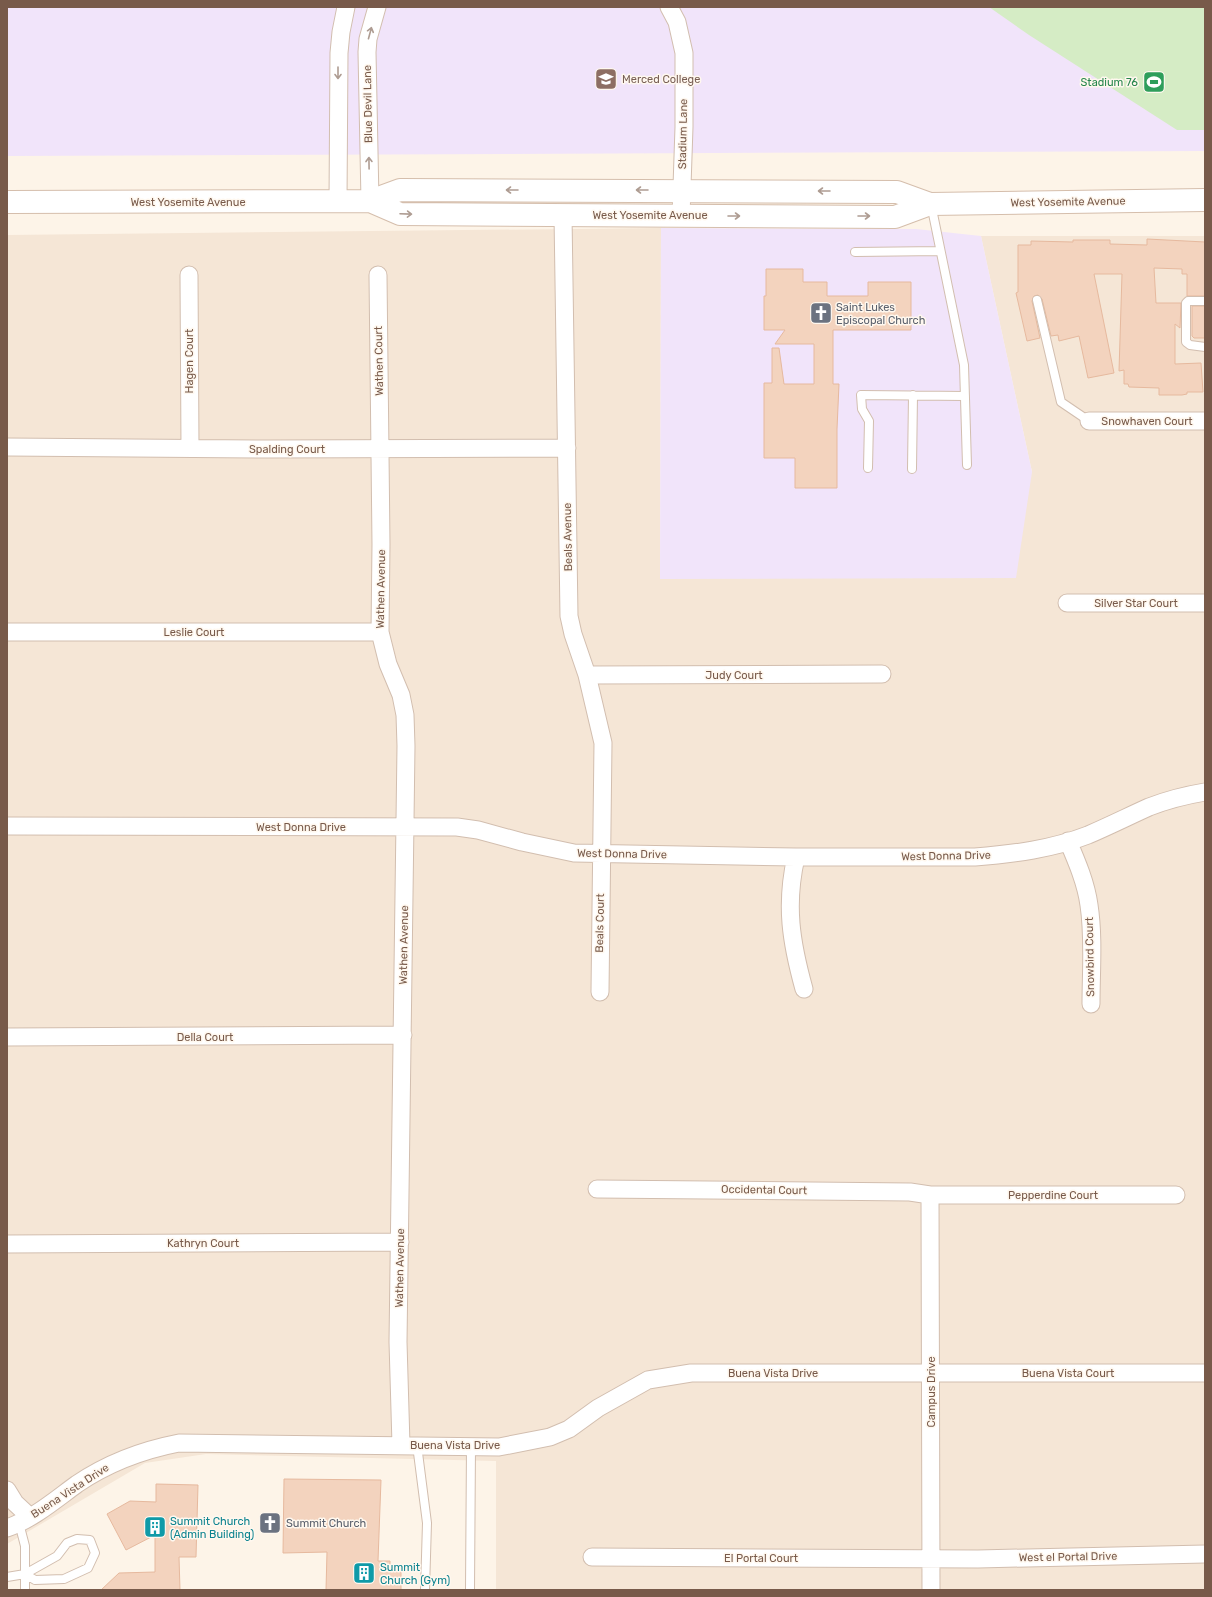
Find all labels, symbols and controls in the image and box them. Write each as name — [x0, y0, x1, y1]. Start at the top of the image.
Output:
one-way arrow — [366, 27, 374, 40]
street label: Blue Devil Lane — [361, 65, 375, 143]
one-way arrow — [334, 66, 342, 79]
school or university icon: Merced College — [593, 66, 619, 92]
sports icon: Stadium 76 — [1141, 69, 1167, 95]
place label: Merced College — [622, 73, 700, 86]
place label: Stadium 76 — [1081, 76, 1138, 89]
street label: Stadium Lane — [676, 99, 690, 169]
one-way arrow — [365, 156, 373, 169]
one-way arrow — [506, 186, 519, 194]
one-way arrow — [636, 186, 649, 194]
one-way arrow — [818, 187, 831, 195]
street label: West Yosemite Avenue — [1010, 194, 1126, 210]
street label: West Yosemite Avenue — [130, 196, 246, 209]
street label: West Yosemite Avenue — [592, 209, 708, 222]
one-way arrow — [399, 210, 412, 218]
one-way arrow — [727, 212, 740, 220]
one-way arrow — [857, 212, 870, 220]
church icon: Saint Lukes Episcopal Church — [808, 300, 834, 326]
place label: Saint Lukes Episcopal Church — [836, 301, 925, 327]
street label: Wathen Court — [372, 325, 386, 396]
street label: Hagen Court — [183, 328, 196, 393]
street label: Snowhaven Court — [1101, 415, 1193, 428]
street label: Spalding Court — [249, 443, 326, 456]
street label: Beals Avenue — [561, 502, 575, 572]
street label: Wathen Avenue — [374, 549, 388, 629]
street label: Silver Star Court — [1094, 597, 1178, 610]
street label: Leslie Court — [164, 626, 225, 639]
street label: Judy Court — [705, 669, 763, 682]
street label: West Donna Drive — [256, 821, 346, 834]
street label: West Donna Drive — [577, 847, 667, 861]
street label: West Donna Drive — [901, 849, 991, 863]
street label: Beals Court — [593, 893, 607, 953]
street label: Wathen Avenue — [397, 905, 411, 985]
street label: Snowbird Court — [1083, 916, 1097, 997]
street label: Della Court — [177, 1031, 234, 1044]
street label: Occidental Court — [721, 1183, 808, 1197]
street label: Pepperdine Court — [1008, 1189, 1099, 1202]
street label: Wathen Avenue — [393, 1228, 407, 1308]
street label: Kathryn Court — [167, 1237, 240, 1250]
street label: Campus Drive — [925, 1356, 938, 1428]
street label: Buena Vista Drive — [728, 1367, 818, 1380]
street label: Buena Vista Court — [1022, 1367, 1115, 1380]
street label: Buena Vista Drive — [410, 1439, 500, 1452]
street label: Buena Vista Drive — [29, 1461, 111, 1521]
church icon: Summit Church — [257, 1510, 283, 1536]
building icon: Summit Church (Admin Building) — [142, 1514, 168, 1540]
place label: Summit Church (Admin Building) — [170, 1515, 254, 1541]
place label: Summit Church — [286, 1517, 366, 1530]
street label: West el Portal Drive — [1019, 1550, 1117, 1564]
street label: El Portal Court — [724, 1552, 799, 1565]
building icon: Summit Church (Gym) — [351, 1560, 377, 1586]
place label: Summit Church (Gym) — [380, 1561, 451, 1587]

